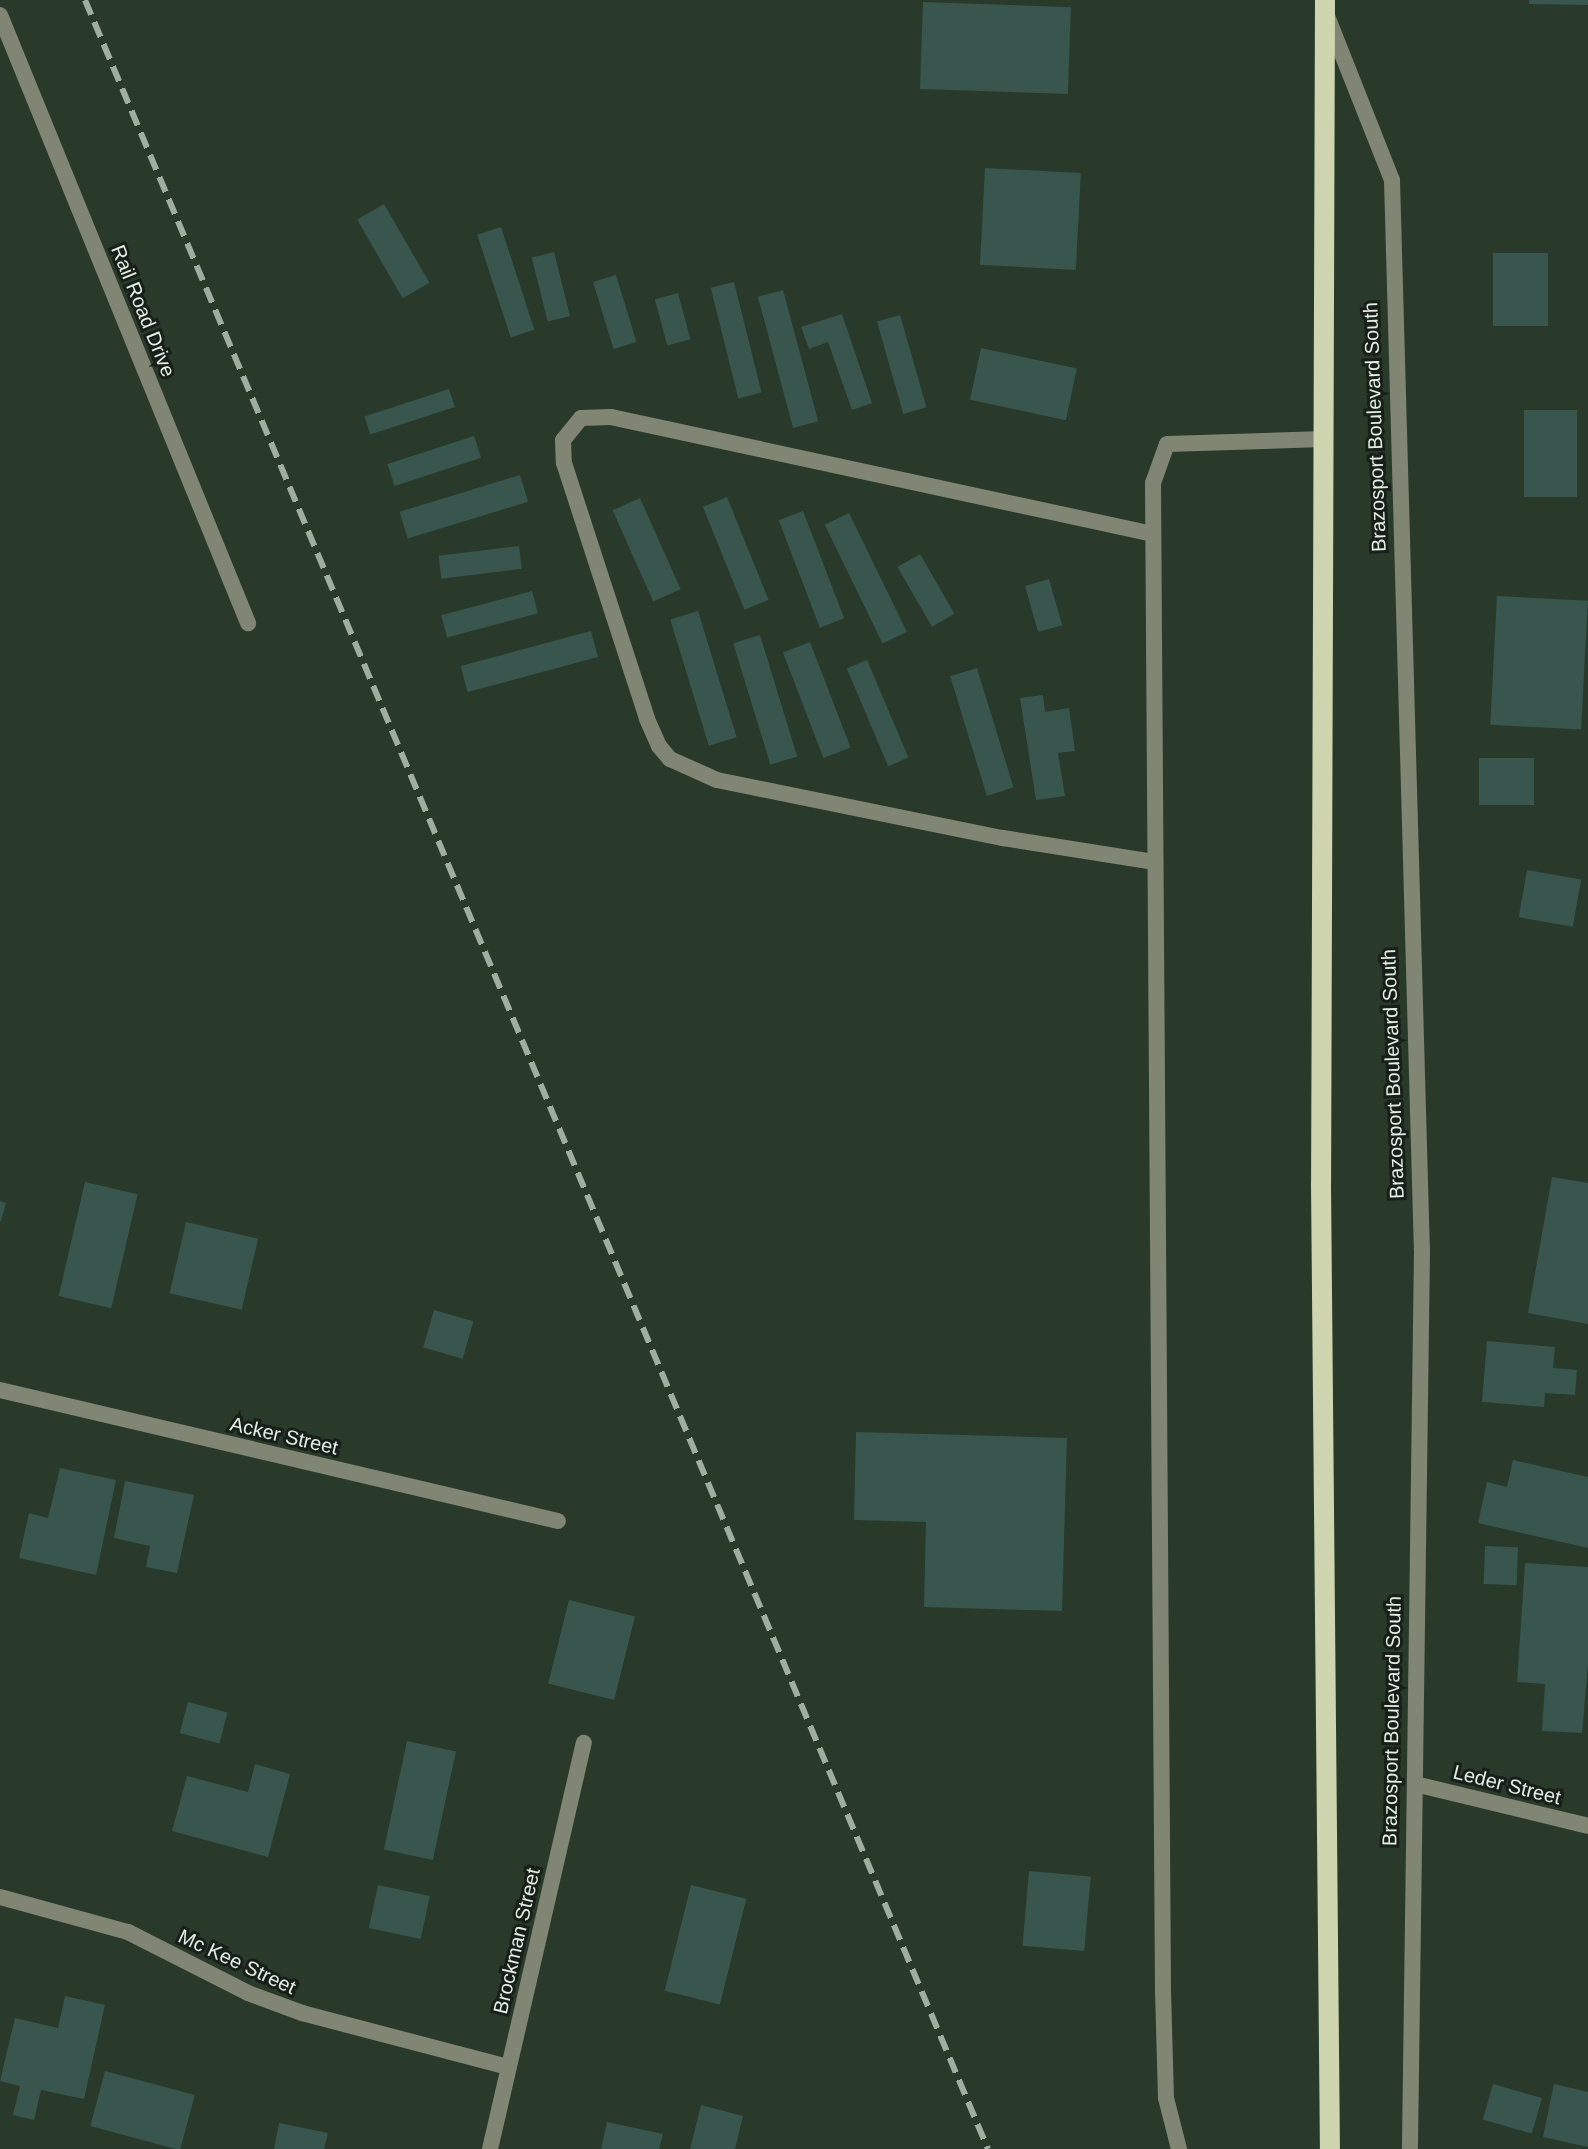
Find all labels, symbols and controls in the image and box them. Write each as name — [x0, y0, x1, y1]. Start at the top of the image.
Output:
street label: Rail Road Drive — [106, 242, 180, 380]
street label: Brazosport Boulevard South — [1359, 302, 1391, 552]
street label: Brazosport Boulevard South — [1377, 949, 1409, 1199]
street label: Acker Street — [228, 1412, 340, 1460]
street label: Brazosport Boulevard South — [1378, 1596, 1406, 1846]
street label: Leder Street — [1451, 1760, 1563, 1810]
street label: Brockman Street — [489, 1866, 545, 2016]
street label: Mc Kee Street — [175, 1924, 299, 2000]

